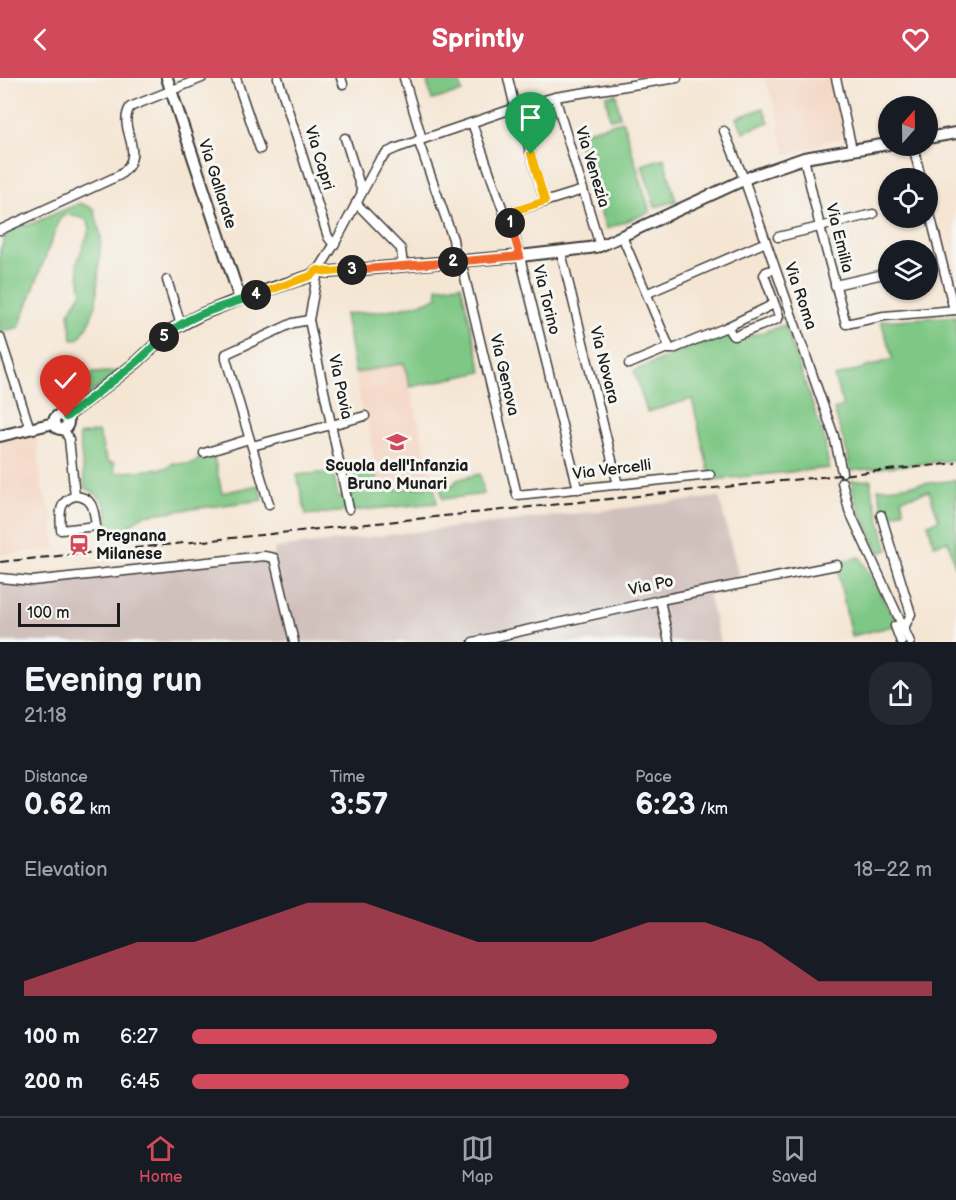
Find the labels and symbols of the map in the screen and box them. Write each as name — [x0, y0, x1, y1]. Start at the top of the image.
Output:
pin — [505, 92, 556, 154]
north arrow — [878, 96, 938, 156]
street label: Via Capri — [300, 124, 338, 192]
street label: Via Venezia — [571, 124, 613, 210]
street label: Via Gallarate — [194, 137, 240, 231]
street label: Via Emilia — [821, 201, 857, 275]
pin: 1 — [495, 208, 525, 238]
pin: 2 — [438, 247, 468, 277]
pin: 3 — [337, 255, 367, 285]
street label: Via Roma — [780, 260, 820, 332]
street label: Via Torino — [528, 263, 564, 337]
pin: 4 — [241, 280, 271, 310]
pin: 5 — [149, 322, 179, 352]
street label: Via Novara — [585, 324, 623, 406]
street label: Via Genova — [485, 332, 523, 418]
street label: Via Pavia — [324, 353, 356, 421]
pin — [40, 355, 91, 417]
school or university icon: Scuola dell'Infanzia Bruno Munari — [385, 430, 409, 454]
street label: Via Vercelli — [572, 456, 652, 484]
place label: Scuola dell'Infanzia Bruno Munari — [325, 457, 469, 494]
place label: Pregnana Milanese — [96, 527, 167, 564]
station icon: Pregnana Milanese — [67, 533, 91, 557]
street label: Via Po — [627, 572, 675, 600]
scale bar — [18, 600, 120, 628]

